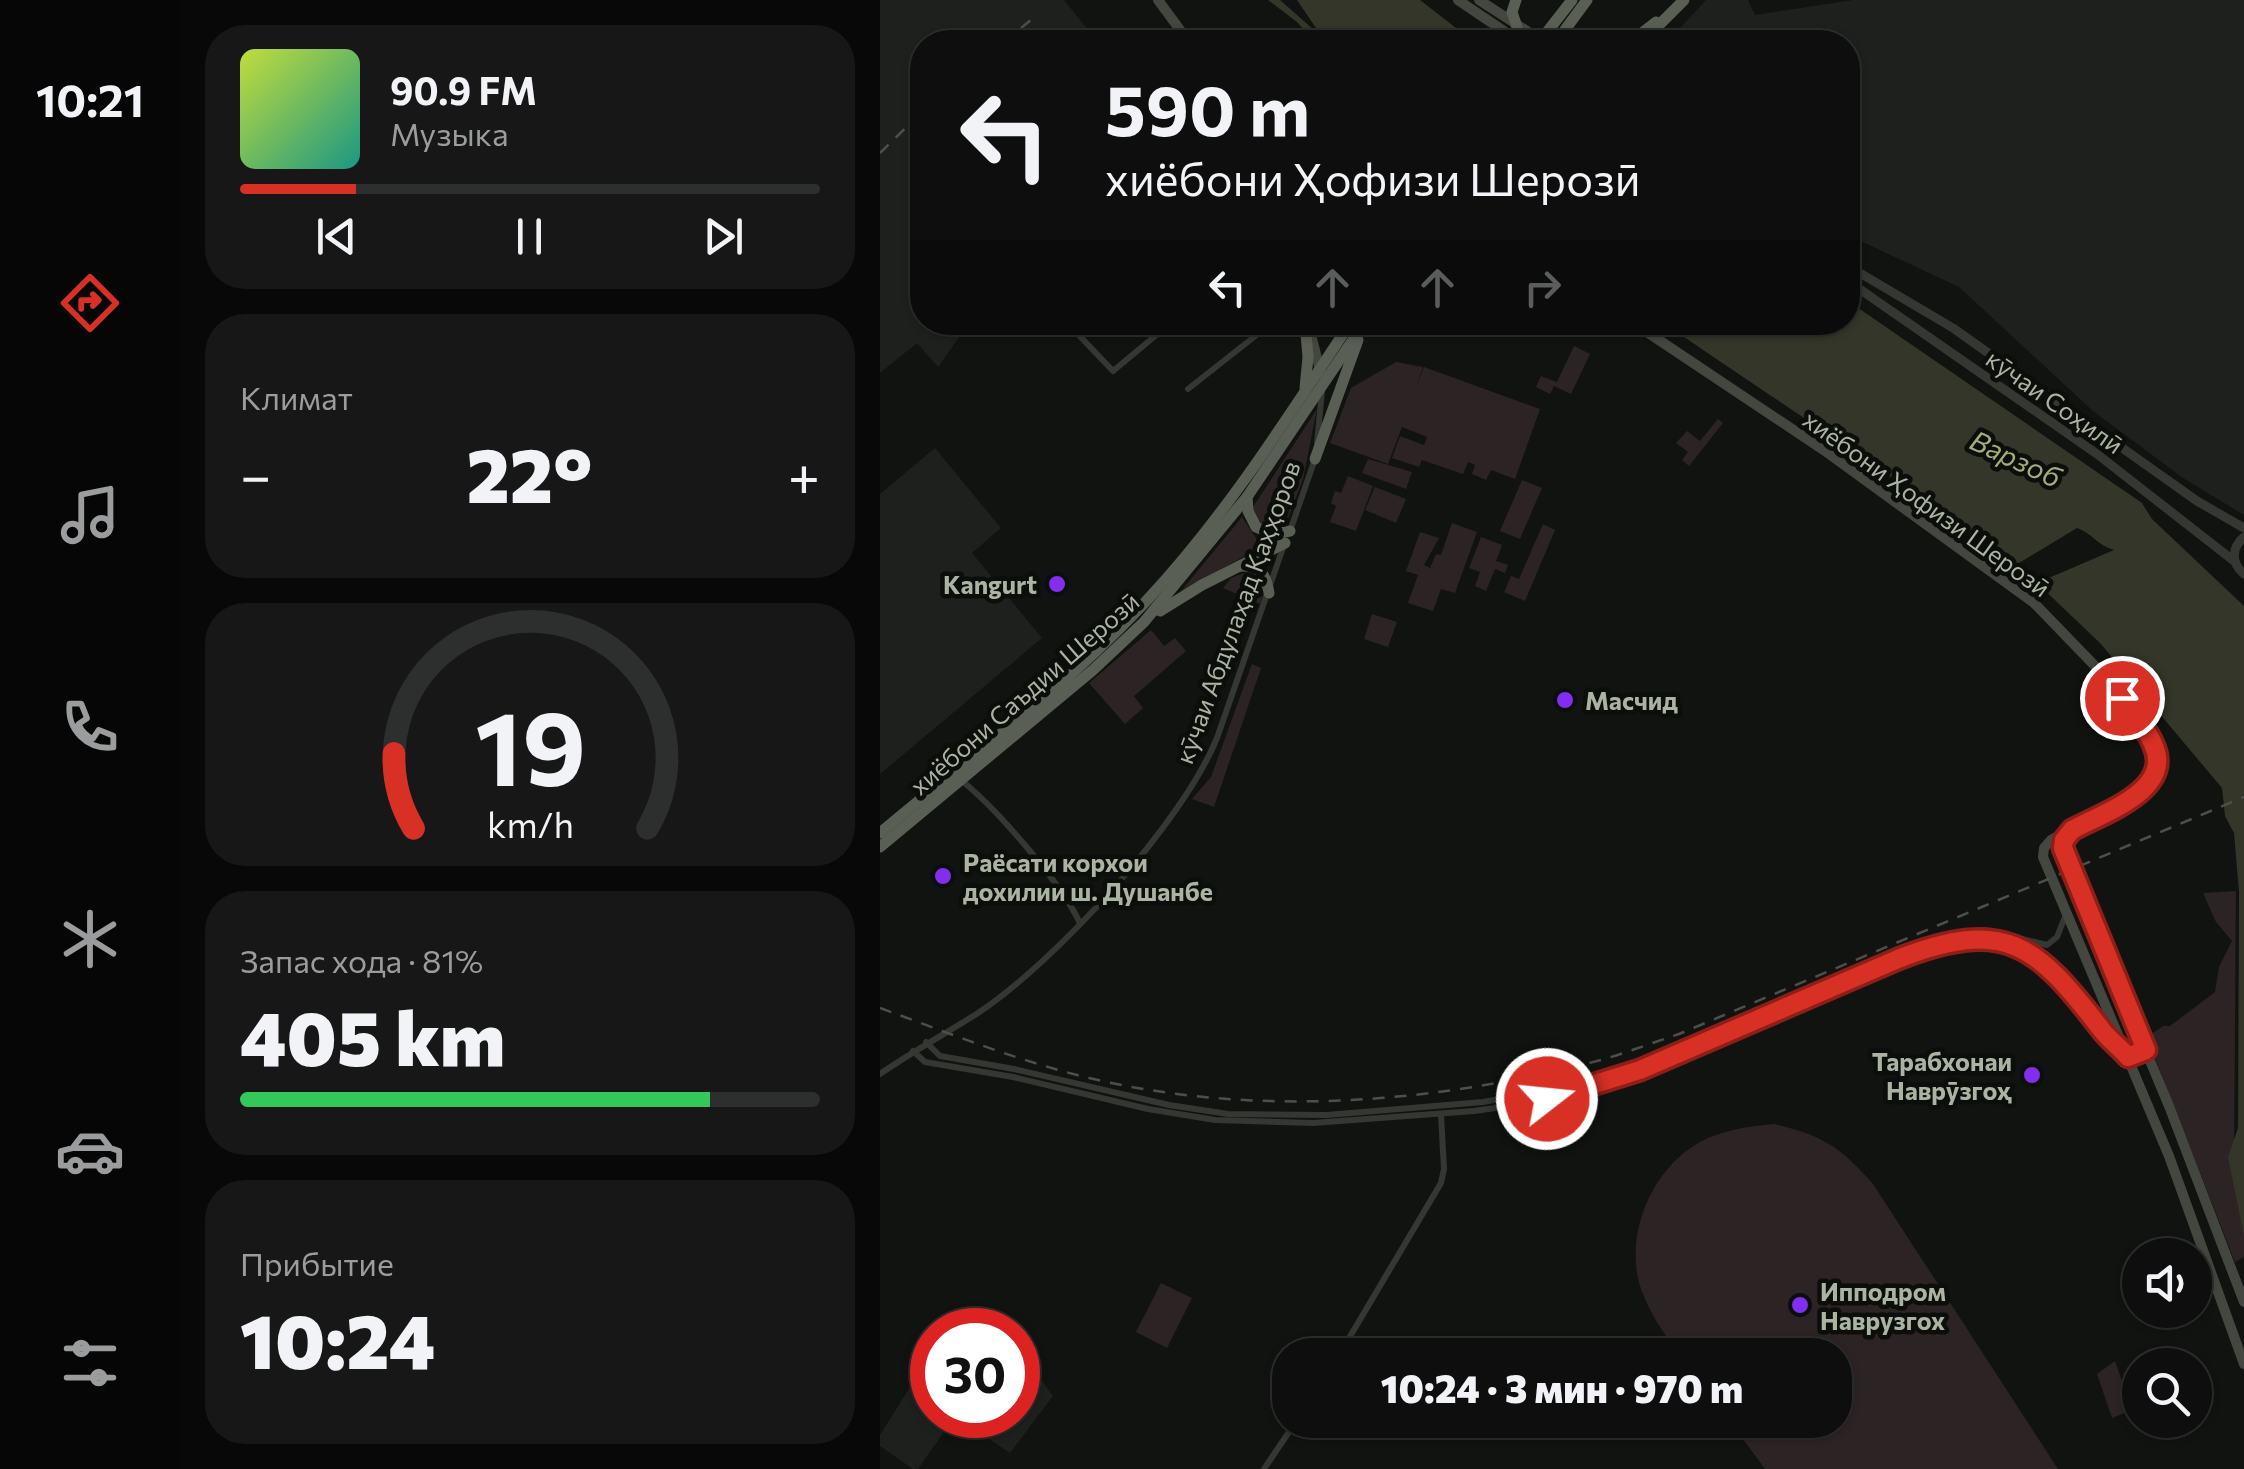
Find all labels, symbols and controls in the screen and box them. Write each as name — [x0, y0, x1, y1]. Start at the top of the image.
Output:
text: 590 m — [1105, 65, 1310, 150]
text: 90.9 FM — [390, 66, 537, 113]
icon: left — [940, 70, 1070, 200]
text: 10:21 — [36, 71, 144, 126]
text: Музыка — [390, 113, 509, 153]
text: хиёбони Ҳофизи Шерозӣ — [1105, 150, 1641, 205]
icon: previous — [309, 209, 364, 264]
icon: pause — [502, 209, 557, 264]
icon: next — [696, 209, 751, 264]
icon: left — [1200, 260, 1255, 315]
icon: ahead — [1305, 260, 1360, 315]
icon: ahead — [1410, 260, 1465, 315]
icon: right — [1515, 260, 1570, 315]
icon: directions — [55, 268, 125, 338]
street label: кӯчаи Соҳилӣ — [1981, 343, 2129, 459]
text: Климат — [240, 377, 353, 417]
street label: хиёбони Ҳофизи Шерозӣ — [1798, 403, 2056, 603]
water label: Варзоб — [1965, 422, 2068, 494]
text: 22° — [466, 427, 593, 518]
text: − — [240, 440, 271, 507]
text: + — [788, 440, 820, 507]
street label: кӯчаи Абдулаҳад Қаҳҳоров — [1168, 457, 1306, 767]
icon: music — [55, 480, 125, 550]
place label: Kangurt — [943, 569, 1037, 599]
marker: Kangurt — [1046, 573, 1068, 595]
street label: хиёбони Саъдии Шерозӣ — [903, 585, 1145, 801]
pin — [2080, 656, 2165, 741]
icon: arrive — [2095, 671, 2150, 726]
text: 19 — [474, 680, 586, 807]
place label: Масчид — [1585, 685, 1678, 715]
marker: Масчид — [1554, 689, 1576, 711]
icon: phone — [55, 692, 125, 762]
text: km/h — [487, 802, 573, 845]
place label: Раёсати корхои дохилии ш. Душанбе — [963, 847, 1213, 906]
marker: Раёсати корхои дохилии ш. Душанбе — [932, 865, 954, 887]
icon: climate — [55, 904, 125, 974]
text: Запас хода · 81% — [240, 940, 483, 980]
text: 405 km — [240, 990, 505, 1081]
place label: Тарабхонаи Наврӯзгоҳ — [1872, 1046, 2012, 1105]
position arrow — [1495, 1047, 1599, 1151]
marker: Тарабхонаи Наврӯзгоҳ — [2021, 1064, 2043, 1086]
icon: car — [55, 1116, 125, 1186]
map controls — [2122, 1238, 2212, 1438]
button: sound — [2122, 1238, 2212, 1328]
text: Прибытие — [240, 1243, 394, 1283]
place label: Ипподром Наврузгох — [1820, 1276, 1946, 1335]
text: 10:24 — [240, 1293, 435, 1384]
marker: Ипподром Наврузгох — [1789, 1294, 1811, 1316]
speed limit sign: 30 — [910, 1308, 1040, 1438]
icon: filters — [55, 1328, 125, 1398]
button: search — [2122, 1348, 2212, 1438]
text: 10:24 · 3 мин · 970 m — [1381, 1364, 1743, 1411]

